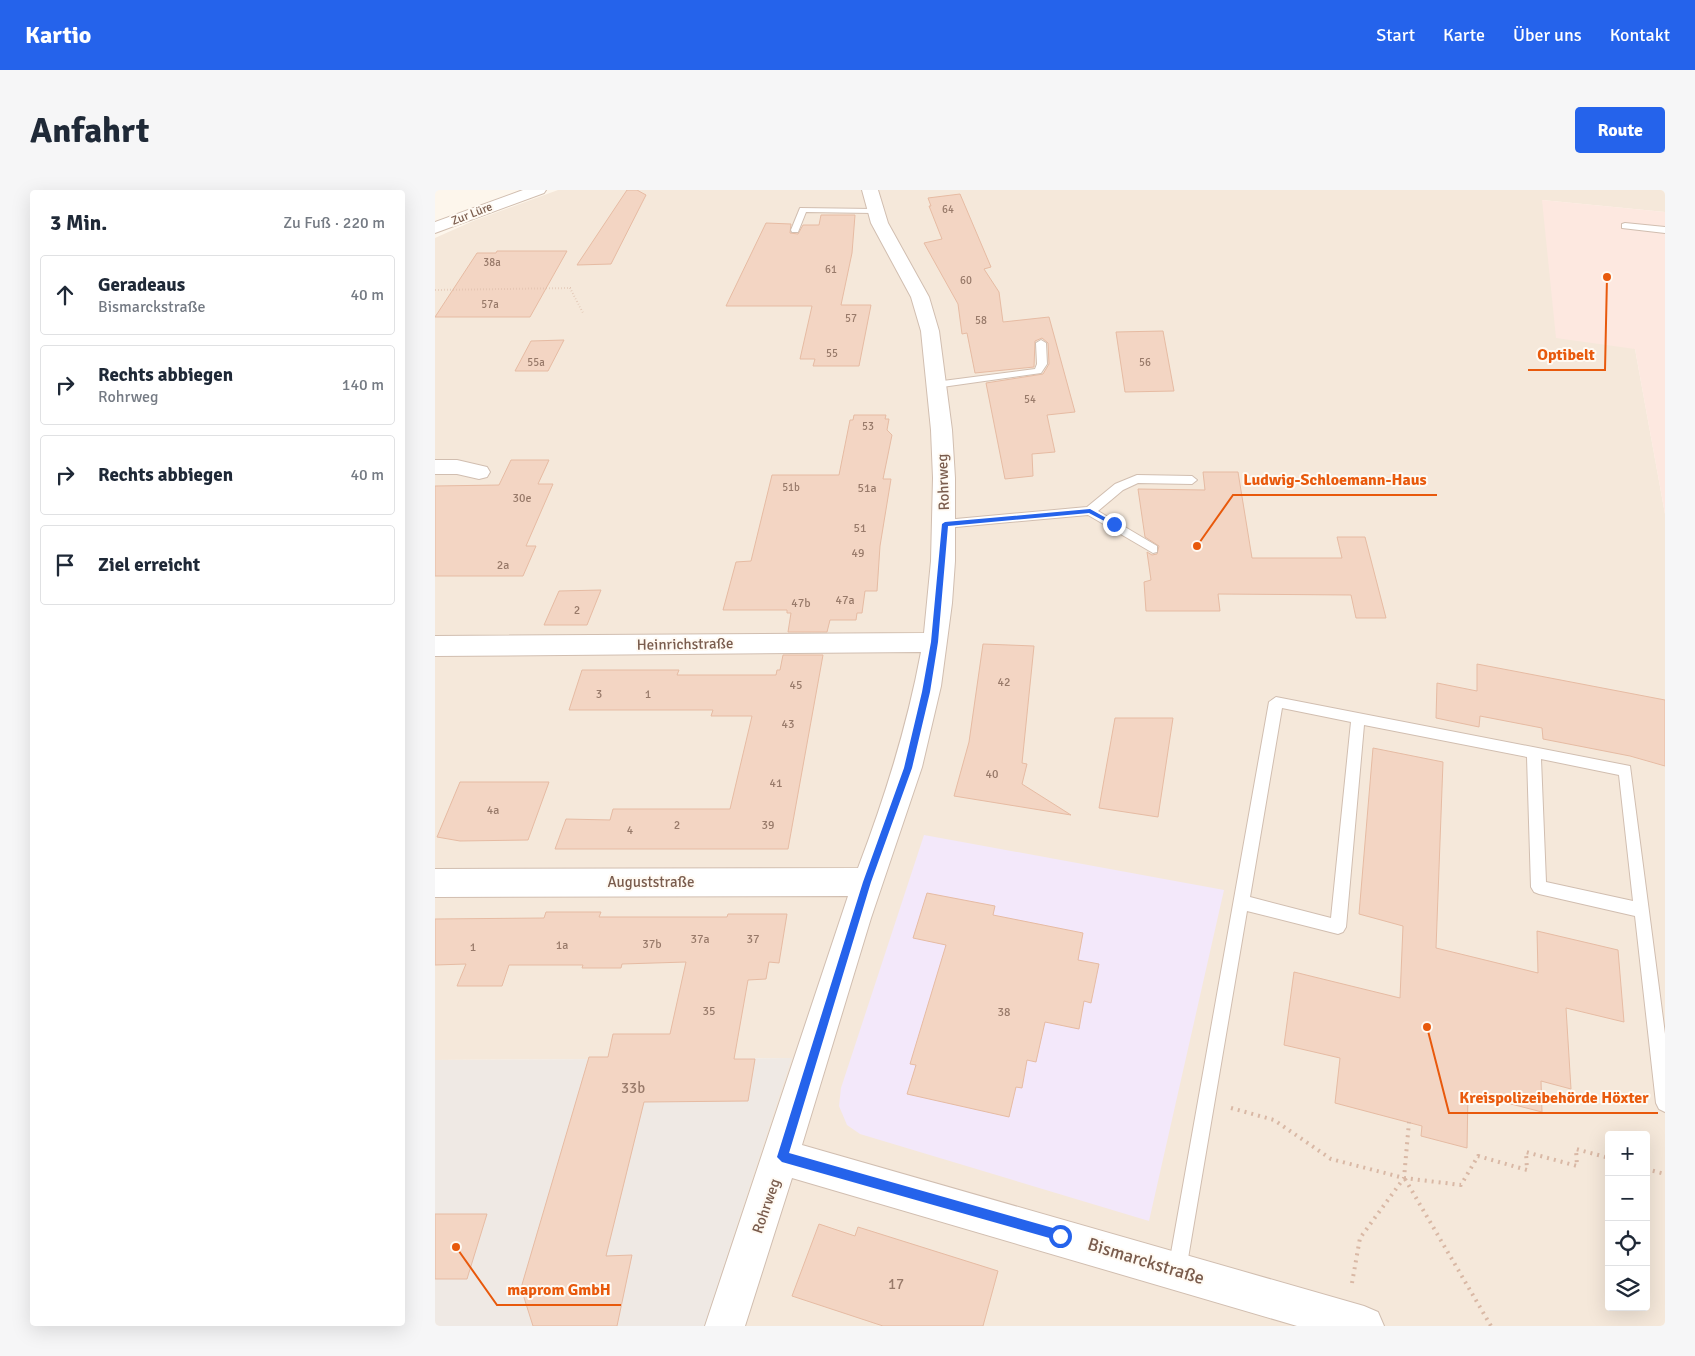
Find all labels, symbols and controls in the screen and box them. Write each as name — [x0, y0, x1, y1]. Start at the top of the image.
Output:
text: Kartio — [25, 20, 91, 50]
text: Start — [1376, 24, 1415, 46]
text: Karte — [1443, 24, 1485, 46]
text: Über uns — [1513, 24, 1582, 46]
text: Kontakt — [1610, 24, 1670, 46]
button: Route — [1575, 107, 1665, 153]
text: Anfahrt — [30, 109, 149, 152]
street label: Zur Lüre — [449, 199, 495, 229]
house number: 64 — [942, 203, 954, 216]
text: 3 Min. — [50, 210, 107, 236]
text: Zu Fuß · 220 m — [283, 213, 385, 233]
house number: 38a — [483, 256, 501, 269]
house number: 61 — [825, 263, 837, 276]
text: Geradeaus — [98, 273, 185, 297]
house number: 60 — [960, 274, 972, 287]
icon: ahead — [51, 281, 79, 309]
text: 40 m — [350, 285, 384, 305]
text: Bismarckstraße — [98, 297, 206, 317]
house number: 57a — [481, 298, 499, 311]
house number: 57 — [845, 312, 857, 325]
house number: 58 — [975, 314, 987, 327]
callout: Optibelt — [1528, 339, 1605, 370]
text: Optibelt — [1537, 345, 1595, 365]
house number: 55 — [826, 347, 838, 360]
house number: 55a — [527, 356, 545, 369]
house number: 56 — [1139, 356, 1151, 369]
text: Rechts abbiegen — [98, 363, 233, 387]
icon: right — [51, 371, 79, 399]
text: 140 m — [342, 375, 384, 395]
text: Rohrweg — [98, 387, 158, 407]
house number: 54 — [1024, 393, 1036, 406]
house number: 53 — [862, 420, 874, 433]
street label: Rohrweg — [933, 453, 953, 511]
icon: right — [51, 461, 79, 489]
text: Rechts abbiegen — [98, 463, 233, 487]
callout: Ludwig-Schloemann-Haus — [1233, 464, 1437, 495]
text: 40 m — [350, 465, 384, 485]
text: Ludwig-Schloemann-Haus — [1243, 470, 1427, 490]
house number: 51b — [782, 481, 800, 494]
house number: 51a — [857, 481, 877, 496]
house number: 30e — [513, 491, 531, 506]
route end — [1103, 513, 1126, 536]
house number: 51 — [854, 521, 866, 536]
house number: 49 — [852, 546, 864, 561]
icon: arrive — [51, 551, 79, 579]
text: Ziel erreicht — [98, 553, 200, 577]
house number: 2a — [497, 558, 509, 573]
house number: 47a — [835, 593, 855, 608]
house number: 47b — [791, 596, 811, 611]
house number: 2 — [574, 603, 580, 618]
street label: Heinrichstraße — [636, 634, 734, 654]
house number: 42 — [998, 675, 1010, 690]
house number: 45 — [790, 678, 802, 693]
house number: 3 — [596, 687, 602, 702]
house number: 1 — [645, 687, 651, 702]
house number: 43 — [782, 717, 794, 732]
house number: 40 — [986, 767, 998, 782]
house number: 41 — [770, 776, 782, 791]
house number: 4a — [487, 803, 499, 818]
house number: 2 — [674, 818, 680, 833]
house number: 39 — [762, 818, 774, 833]
house number: 4 — [627, 823, 634, 838]
street label: Auguststraße — [608, 873, 694, 891]
house number: 37a — [690, 932, 710, 947]
house number: 37 — [747, 932, 759, 947]
house number: 37b — [642, 937, 662, 952]
house number: 1a — [556, 938, 568, 953]
house number: 1 — [470, 940, 476, 955]
house number: 35 — [703, 1004, 715, 1019]
house number: 38 — [998, 1005, 1010, 1020]
house number: 33b — [621, 1079, 645, 1097]
callout: Kreispolizeibehörde Höxter — [1449, 1082, 1658, 1113]
text: Kreispolizeibehörde Höxter — [1459, 1088, 1649, 1108]
map controls — [1605, 1131, 1650, 1311]
button: + — [1605, 1131, 1650, 1176]
street label: Rohrweg — [748, 1176, 784, 1236]
button: − — [1605, 1176, 1650, 1221]
button: locate — [1605, 1221, 1650, 1266]
route start — [1049, 1225, 1072, 1248]
street label: Bismarckstraße — [1085, 1233, 1207, 1289]
button: layers — [1605, 1266, 1650, 1311]
callout: maprom GmbH — [497, 1274, 621, 1305]
house number: 17 — [888, 1275, 904, 1293]
text: maprom GmbH — [507, 1280, 611, 1300]

